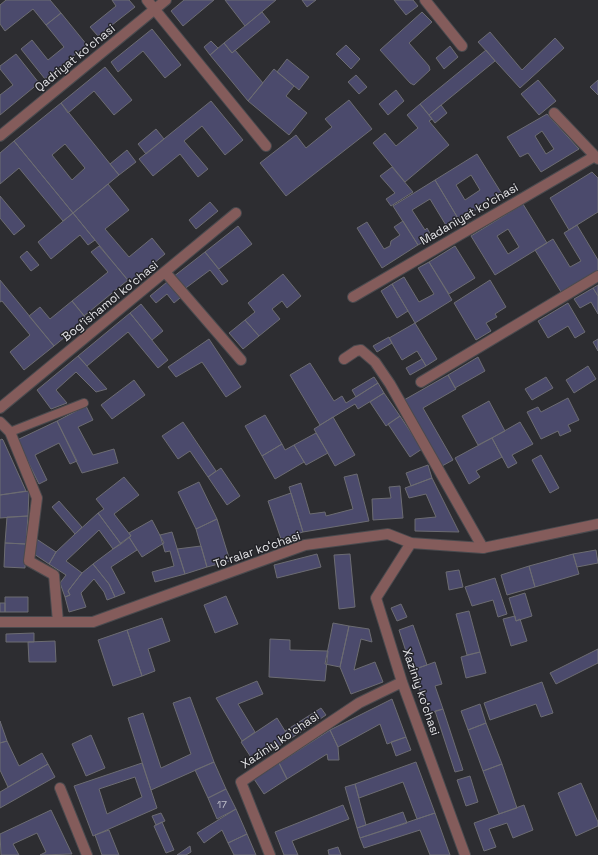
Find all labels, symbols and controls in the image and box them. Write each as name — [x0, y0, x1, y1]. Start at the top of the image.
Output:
street label: Qadriyat koʻchasi — [32, 21, 118, 95]
street label: Madaniyat ko'chasi — [417, 179, 521, 249]
street label: Bogʻishamol koʻchasi — [58, 257, 162, 345]
street label: Toʻralar koʻchasi — [211, 528, 303, 572]
street label: Xaziniy koʻchasi — [399, 646, 443, 738]
street label: Xaziniy ko'chasi — [238, 708, 322, 772]
house number: 17 — [217, 798, 227, 811]

